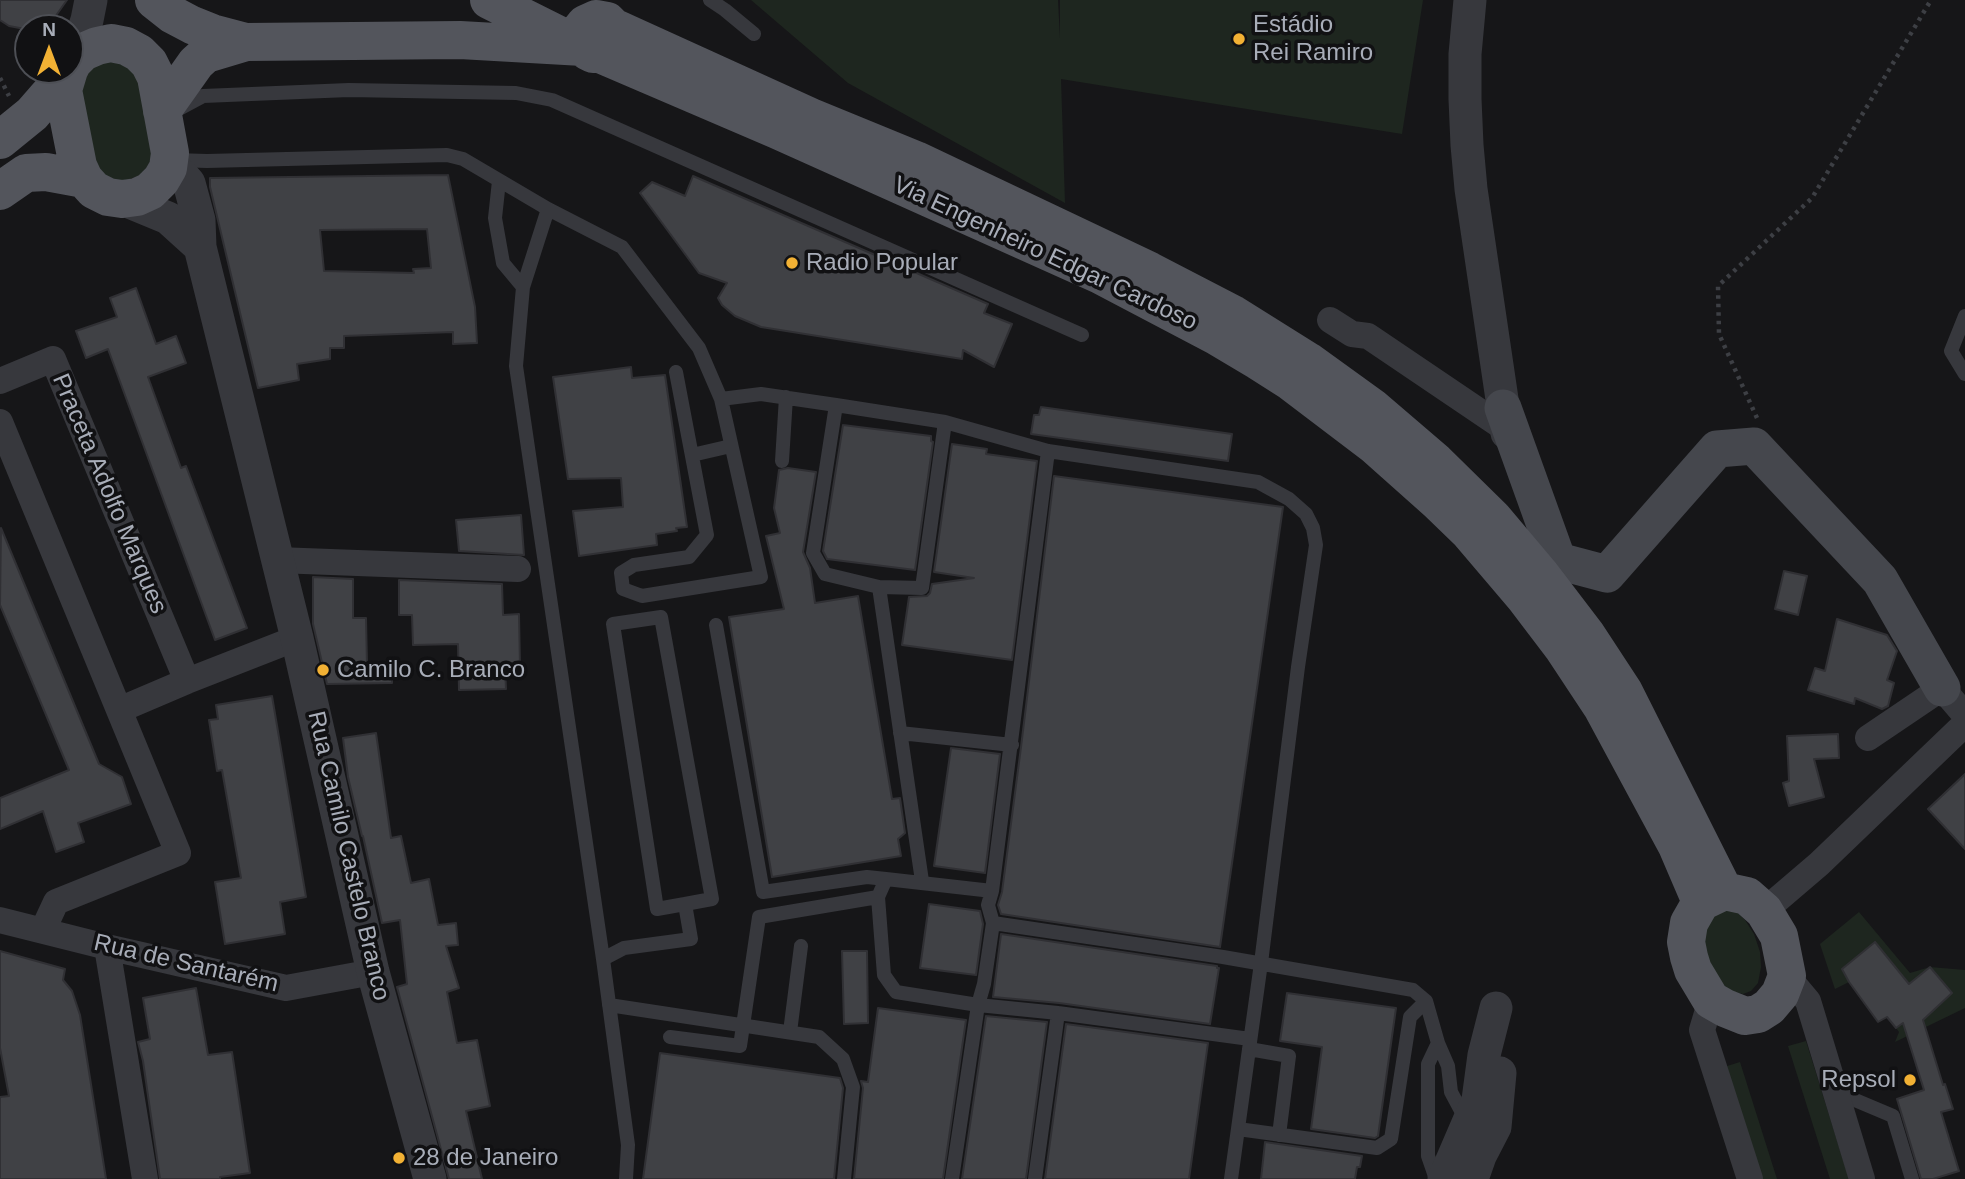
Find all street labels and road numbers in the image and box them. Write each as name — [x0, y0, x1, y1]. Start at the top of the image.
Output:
street label: Via Engenheiro Edgar Cardoso — [889, 171, 1201, 337]
street label: Praceta Adolfo Marques — [45, 370, 173, 618]
street label: Rua Camilo Castelo Branco — [301, 708, 395, 1004]
street label: Rua de Santarém — [91, 929, 281, 999]

